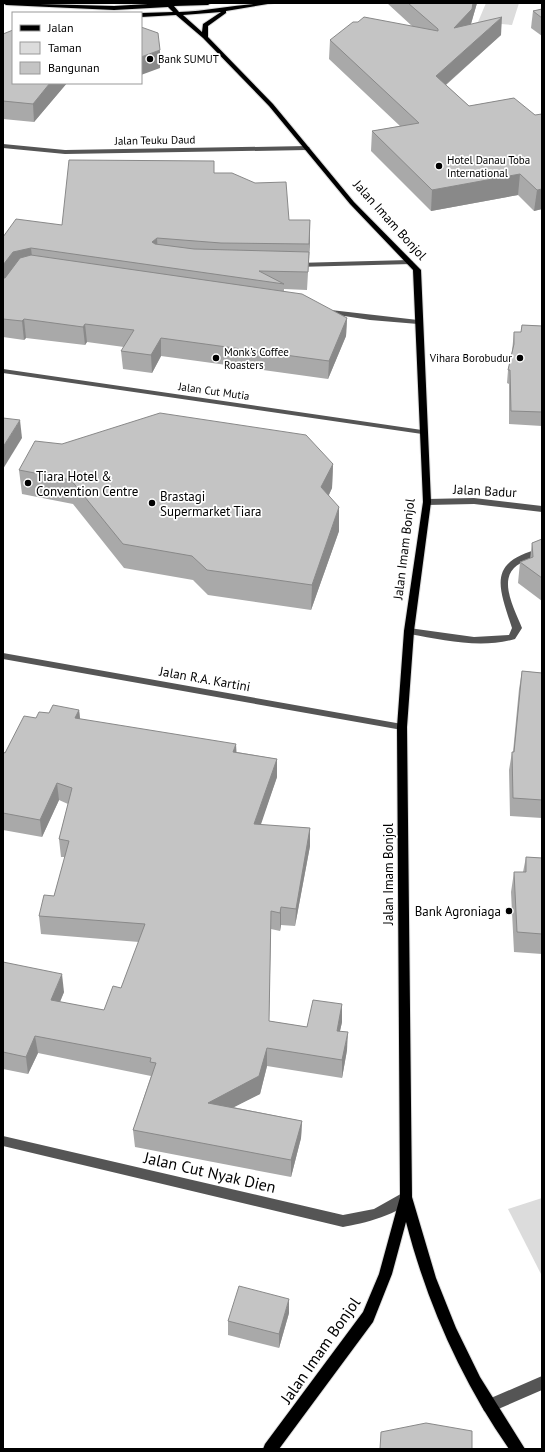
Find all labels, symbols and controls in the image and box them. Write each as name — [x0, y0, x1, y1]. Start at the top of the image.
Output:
legend — [12, 12, 142, 84]
text: Jalan — [47, 20, 73, 35]
text: Taman — [48, 40, 82, 55]
place label: Bank SUMUT — [158, 52, 219, 66]
marker: Bank SUMUT — [145, 54, 155, 64]
text: Bangunan — [48, 60, 100, 75]
street label: Jalan Teuku Daud — [113, 132, 196, 148]
place label: Hotel Danau Toba International — [447, 153, 530, 180]
marker: Hotel Danau Toba International — [434, 161, 444, 171]
street label: Jalan Imam Bonjol — [349, 176, 431, 264]
place label: Monk's Coffee Roasters — [224, 345, 289, 372]
place label: Vihara Borobudur — [429, 351, 512, 365]
marker: Monk's Coffee Roasters — [211, 353, 221, 363]
marker: Vihara Borobudur — [515, 353, 525, 363]
street label: Jalan Cut Mutia — [177, 379, 250, 403]
place label: Tiara Hotel & Convention Centre — [36, 468, 138, 500]
marker: Tiara Hotel & Convention Centre — [23, 478, 33, 488]
street label: Jalan Badur — [452, 481, 518, 501]
place label: Brastagi Supermarket Tiara — [160, 488, 262, 520]
street label: Jalan Imam Bonjol — [389, 497, 419, 602]
marker: Brastagi Supermarket Tiara — [147, 498, 157, 508]
street label: Jalan R.A. Kartini — [157, 662, 252, 695]
street label: Jalan Imam Bonjol — [380, 823, 397, 926]
place label: Bank Agroniaga — [415, 903, 501, 920]
marker: Bank Agroniaga — [504, 906, 514, 916]
street label: Jalan Cut Nyak Dien — [141, 1147, 278, 1197]
street label: Jalan Imam Bonjol — [275, 1293, 364, 1408]

